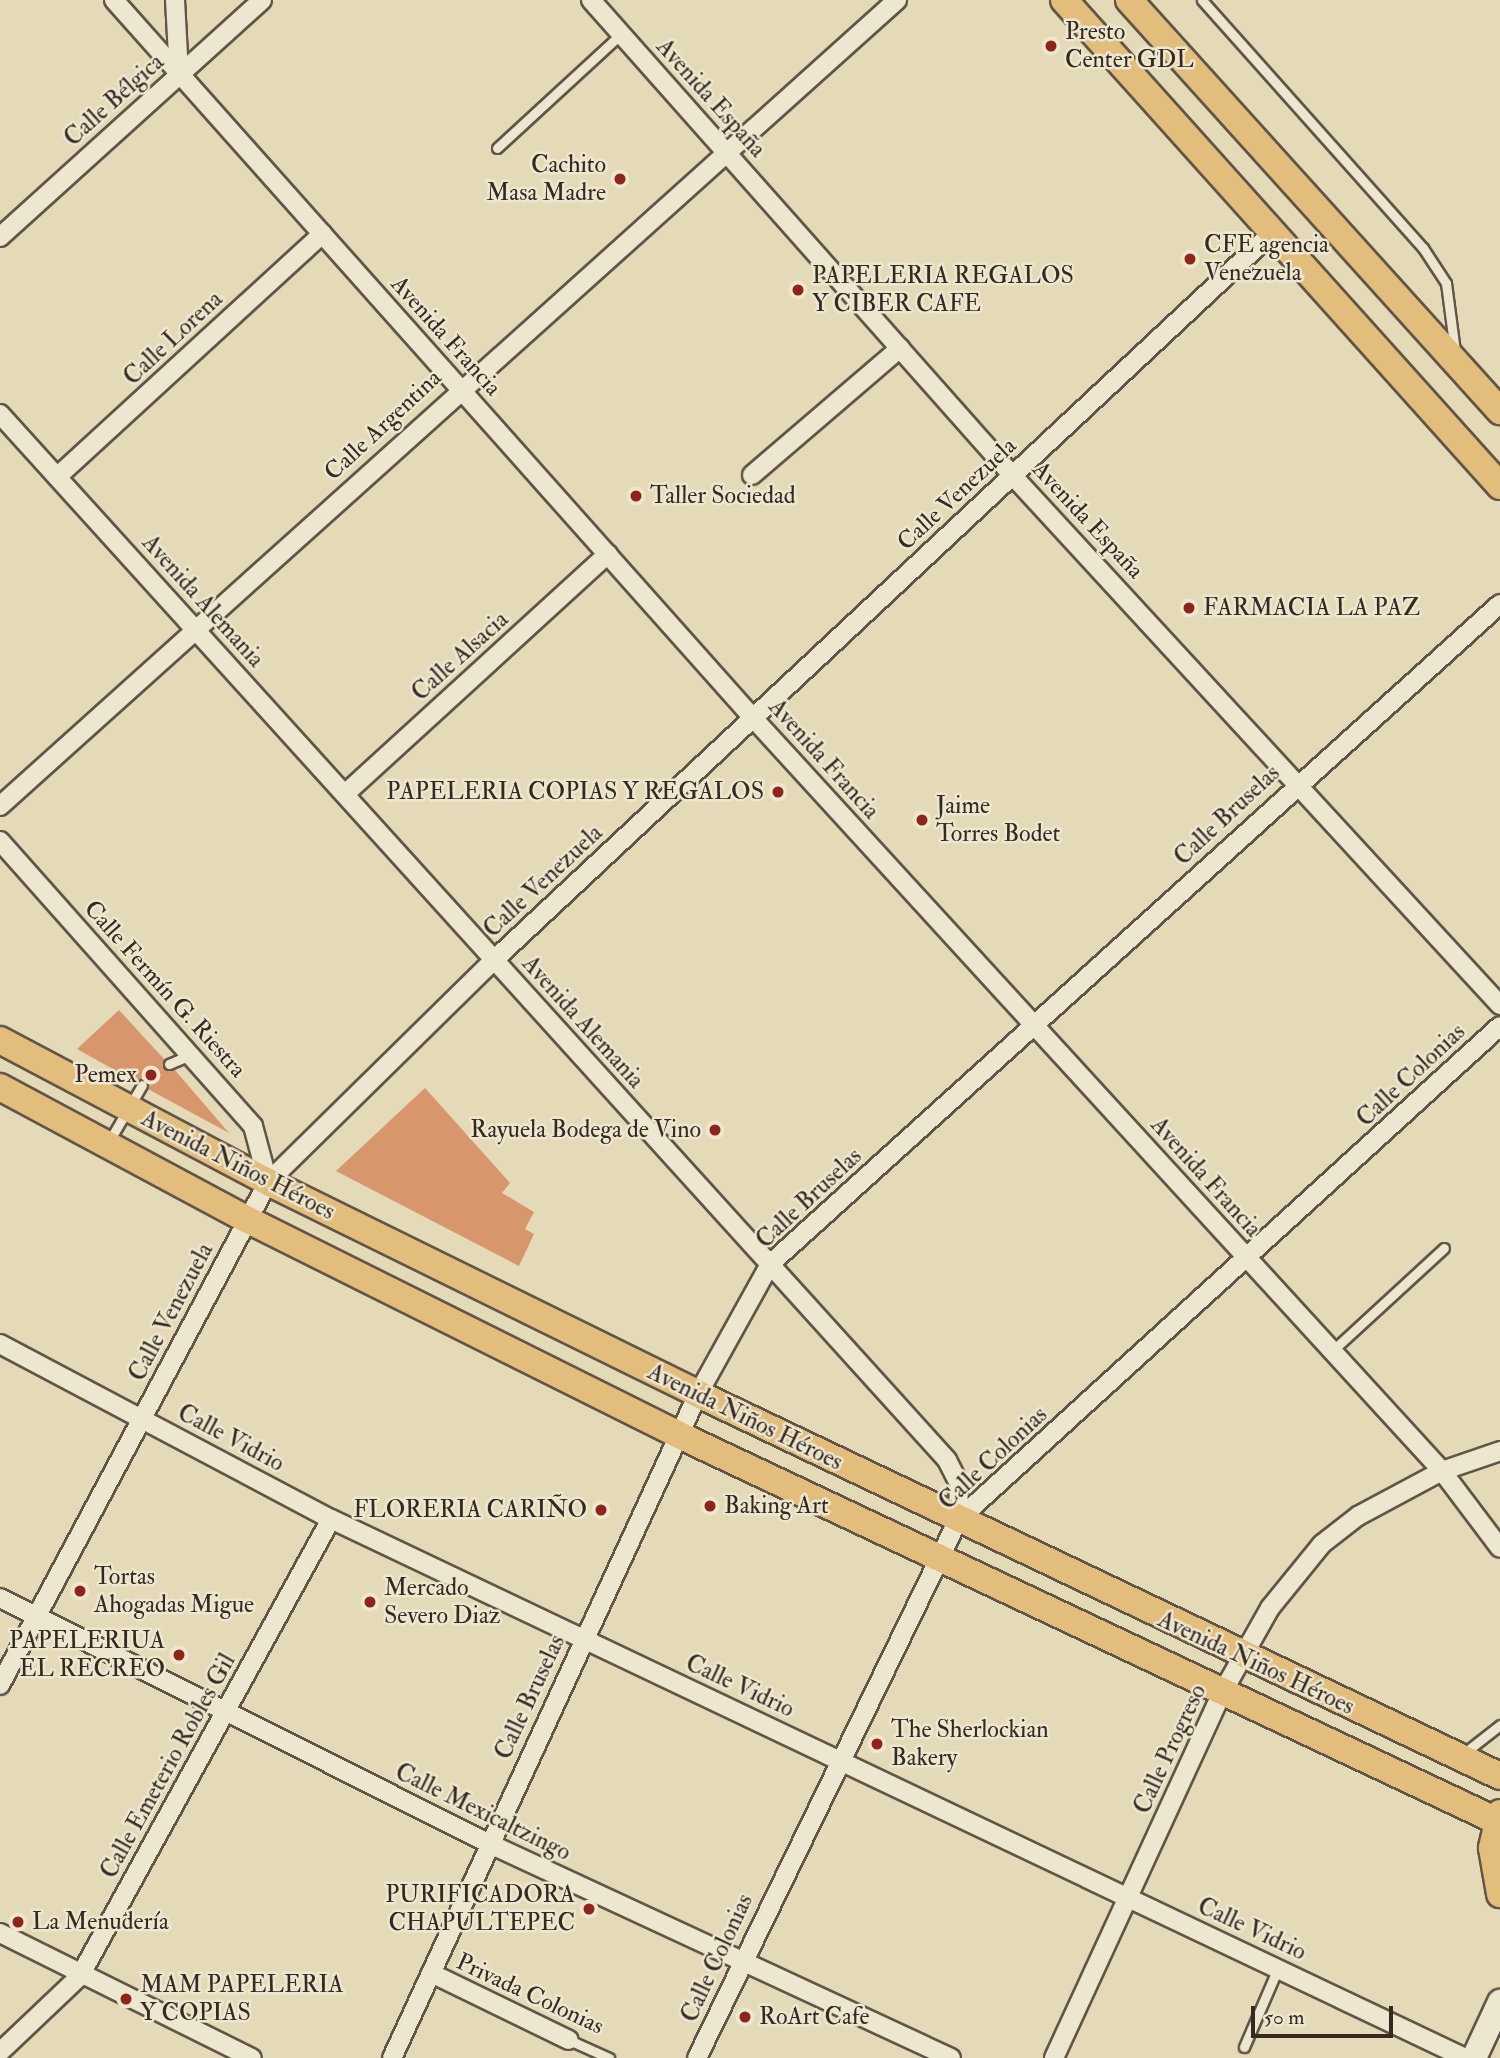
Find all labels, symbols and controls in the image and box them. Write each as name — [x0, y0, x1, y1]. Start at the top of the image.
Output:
place label: Presto Center GDL — [1065, 18, 1194, 74]
street label: Avenida España — [650, 33, 772, 163]
marker: Presto Center GDL — [1043, 38, 1059, 54]
street label: Calle Bélgica — [58, 48, 170, 152]
place label: Cachito Masa Madre — [486, 151, 606, 207]
marker: Cachito Masa Madre — [612, 171, 628, 187]
place label: CFE agencia Venezuela — [1204, 231, 1329, 287]
marker: CFE agencia Venezuela — [1182, 251, 1198, 267]
place label: PAPELERIA REGALOS Y CIBER CAFE — [812, 262, 1074, 318]
street label: Avenida Francia — [385, 270, 507, 402]
marker: PAPELERIA REGALOS Y CIBER CAFE — [790, 282, 806, 298]
street label: Calle Lorena — [118, 285, 228, 391]
street label: Calle Argentina — [319, 364, 447, 486]
street label: Calle Venezuela — [892, 432, 1022, 556]
street label: Avenida España — [1026, 455, 1150, 585]
place label: Taller Sociedad — [650, 482, 796, 510]
marker: Taller Sociedad — [628, 488, 644, 504]
street label: Avenida Alemania — [136, 529, 270, 673]
place label: FARMACIA LA PAZ — [1203, 594, 1420, 622]
marker: FARMACIA LA PAZ — [1181, 600, 1197, 616]
street label: Calle Alsacia — [406, 605, 514, 707]
street label: Avenida Francia — [763, 693, 885, 825]
street label: Calle Bruselas — [1168, 759, 1286, 871]
place label: PAPELERIA COPIAS Y REGALOS — [386, 778, 764, 806]
marker: PAPELERIA COPIAS Y REGALOS — [770, 784, 786, 800]
place label: Jaime Torres Bodet — [936, 792, 1060, 848]
marker: Jaime Torres Bodet — [914, 812, 930, 828]
street label: Calle Venezuela — [478, 819, 608, 943]
street label: Calle Fermín G. Riestra — [78, 894, 252, 1084]
street label: Avenida Alemania — [516, 950, 650, 1094]
street label: Calle Colonias — [1351, 1017, 1471, 1133]
place label: Pemex — [74, 1061, 137, 1089]
marker: Pemex — [143, 1067, 159, 1083]
street label: Avenida Niños Héroes — [137, 1104, 339, 1226]
street label: Avenida Francia — [1145, 1111, 1267, 1243]
place label: Rayuela Bodega de Vino — [470, 1116, 701, 1144]
marker: Rayuela Bodega de Vino — [707, 1122, 723, 1138]
street label: Calle Bruselas — [750, 1142, 868, 1254]
street label: Calle Venezuela — [123, 1238, 219, 1386]
street label: Avenida Niños Héroes — [643, 1357, 847, 1477]
street label: Calle Vidrio — [173, 1398, 289, 1478]
street label: Calle Colonias — [933, 1400, 1053, 1516]
place label: Baking Art — [724, 1492, 829, 1520]
place label: FLORERIA CARIÑO — [353, 1496, 587, 1524]
marker: Baking Art — [702, 1498, 718, 1514]
marker: FLORERIA CARIÑO — [593, 1502, 609, 1518]
place label: Tortas Ahogadas Migue — [94, 1563, 254, 1619]
place label: Mercado Severo Diaz — [384, 1574, 500, 1630]
marker: Tortas Ahogadas Migue — [72, 1583, 88, 1599]
marker: Mercado Severo Diaz — [362, 1594, 378, 1610]
street label: Avenida Niños Héroes — [1153, 1605, 1359, 1721]
place label: PAPELERIUA EL RECREO — [9, 1627, 165, 1683]
street label: Calle Bruselas — [489, 1630, 571, 1764]
marker: PAPELERIUA EL RECREO — [171, 1647, 187, 1663]
street label: Calle Vidrio — [681, 1648, 799, 1724]
street label: Calle Emeterio Robles Gil — [94, 1649, 242, 1883]
street label: Calle Progreso — [1127, 1680, 1213, 1818]
place label: The Sherlockian Bakery — [891, 1716, 1049, 1772]
marker: The Sherlockian Bakery — [869, 1736, 885, 1752]
street label: Calle Mexicaltzingo — [391, 1757, 575, 1867]
place label: PURIFICADORA CHAPULTEPEC — [385, 1881, 575, 1937]
street label: Calle Colonias — [675, 1889, 759, 2027]
street label: Calle Vidrio — [1193, 1891, 1311, 1967]
marker: PURIFICADORA CHAPULTEPEC — [581, 1901, 597, 1917]
place label: La Menudería — [32, 1908, 169, 1936]
marker: La Menudería — [10, 1914, 26, 1930]
street label: Privada Colonias — [452, 1947, 608, 2041]
place label: MAM PAPELERIA Y COPIAS — [140, 1971, 343, 2027]
marker: MAM PAPELERIA Y COPIAS — [118, 1991, 134, 2007]
scale bar — [1255, 1992, 1397, 2036]
place label: RoArt Cafe — [759, 2003, 870, 2031]
text: 50 m — [1264, 2004, 1305, 2031]
marker: RoArt Cafe — [737, 2009, 753, 2025]

